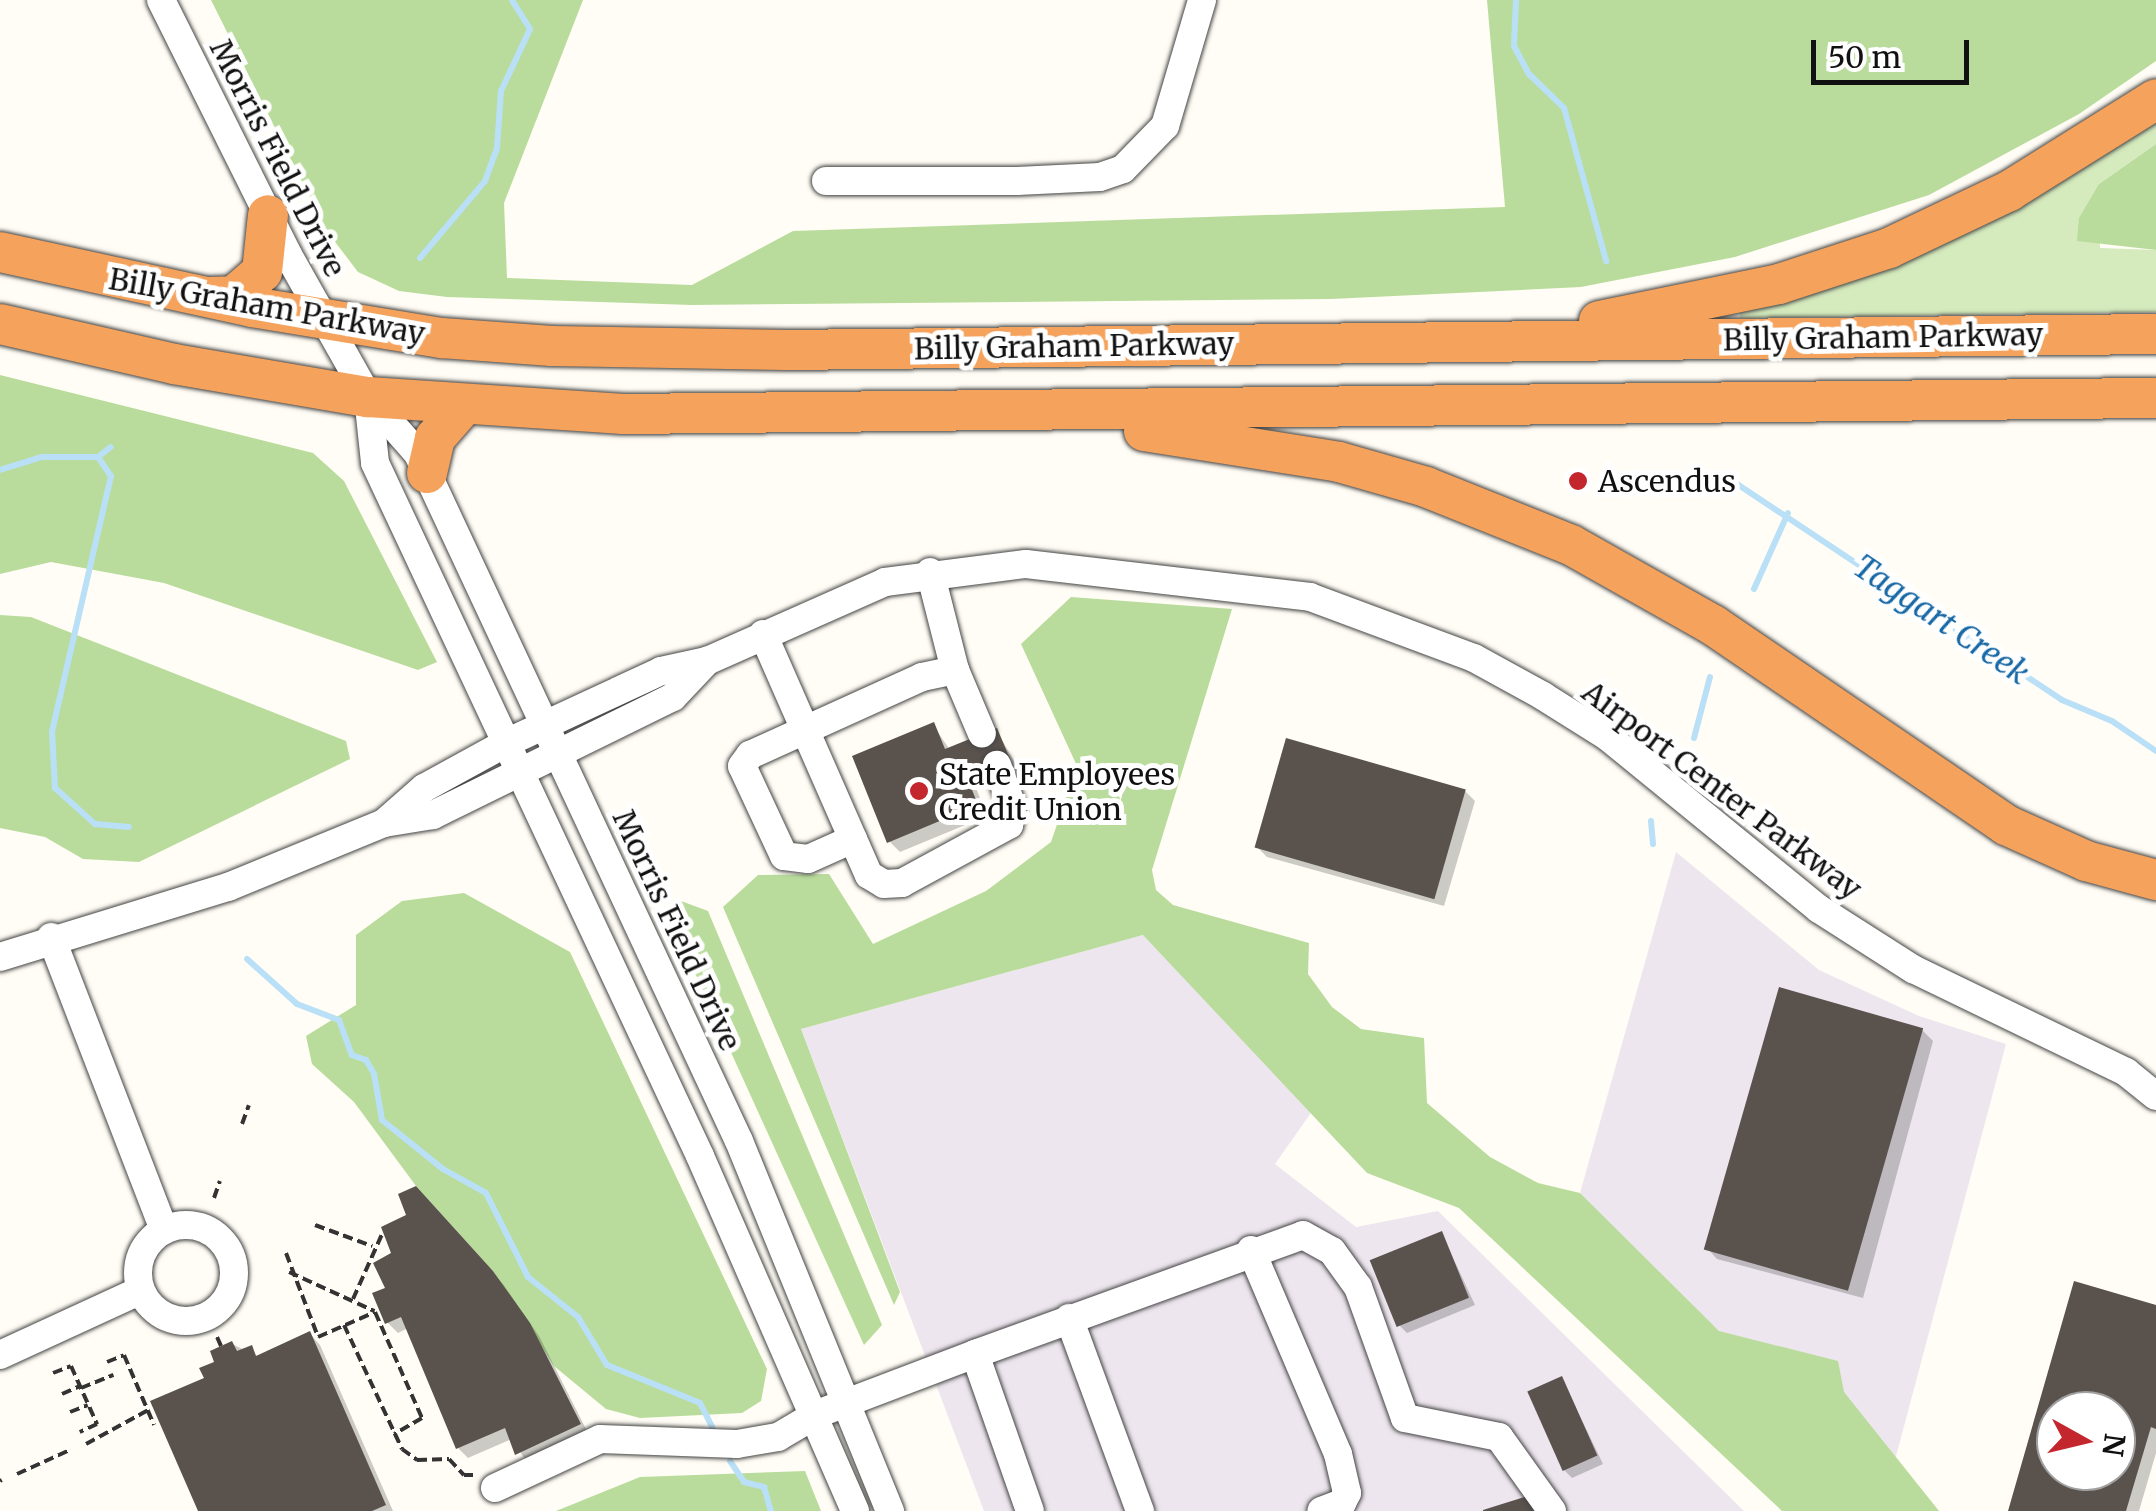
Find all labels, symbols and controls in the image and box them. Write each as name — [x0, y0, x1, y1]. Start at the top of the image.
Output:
scale bar — [1816, 20, 1974, 82]
street label: Morris Field Drive — [203, 34, 353, 282]
text: 50 m — [1828, 38, 1901, 76]
street label: Billy Graham Parkway — [106, 260, 428, 352]
street label: Billy Graham Parkway — [1722, 316, 2044, 358]
street label: Billy Graham Parkway — [913, 325, 1235, 367]
place label: Ascendus — [1598, 463, 1736, 499]
marker: Ascendus — [1567, 470, 1589, 492]
water label: Taggart Creek — [1846, 547, 2036, 693]
street label: Airport Center Parkway — [1575, 673, 1869, 907]
place label: State Employees Credit Union — [939, 756, 1175, 826]
marker: State Employees Credit Union — [908, 780, 930, 802]
street label: Morris Field Drive — [606, 804, 748, 1056]
north arrow — [2036, 1391, 2136, 1491]
text: N — [2094, 1431, 2133, 1458]

